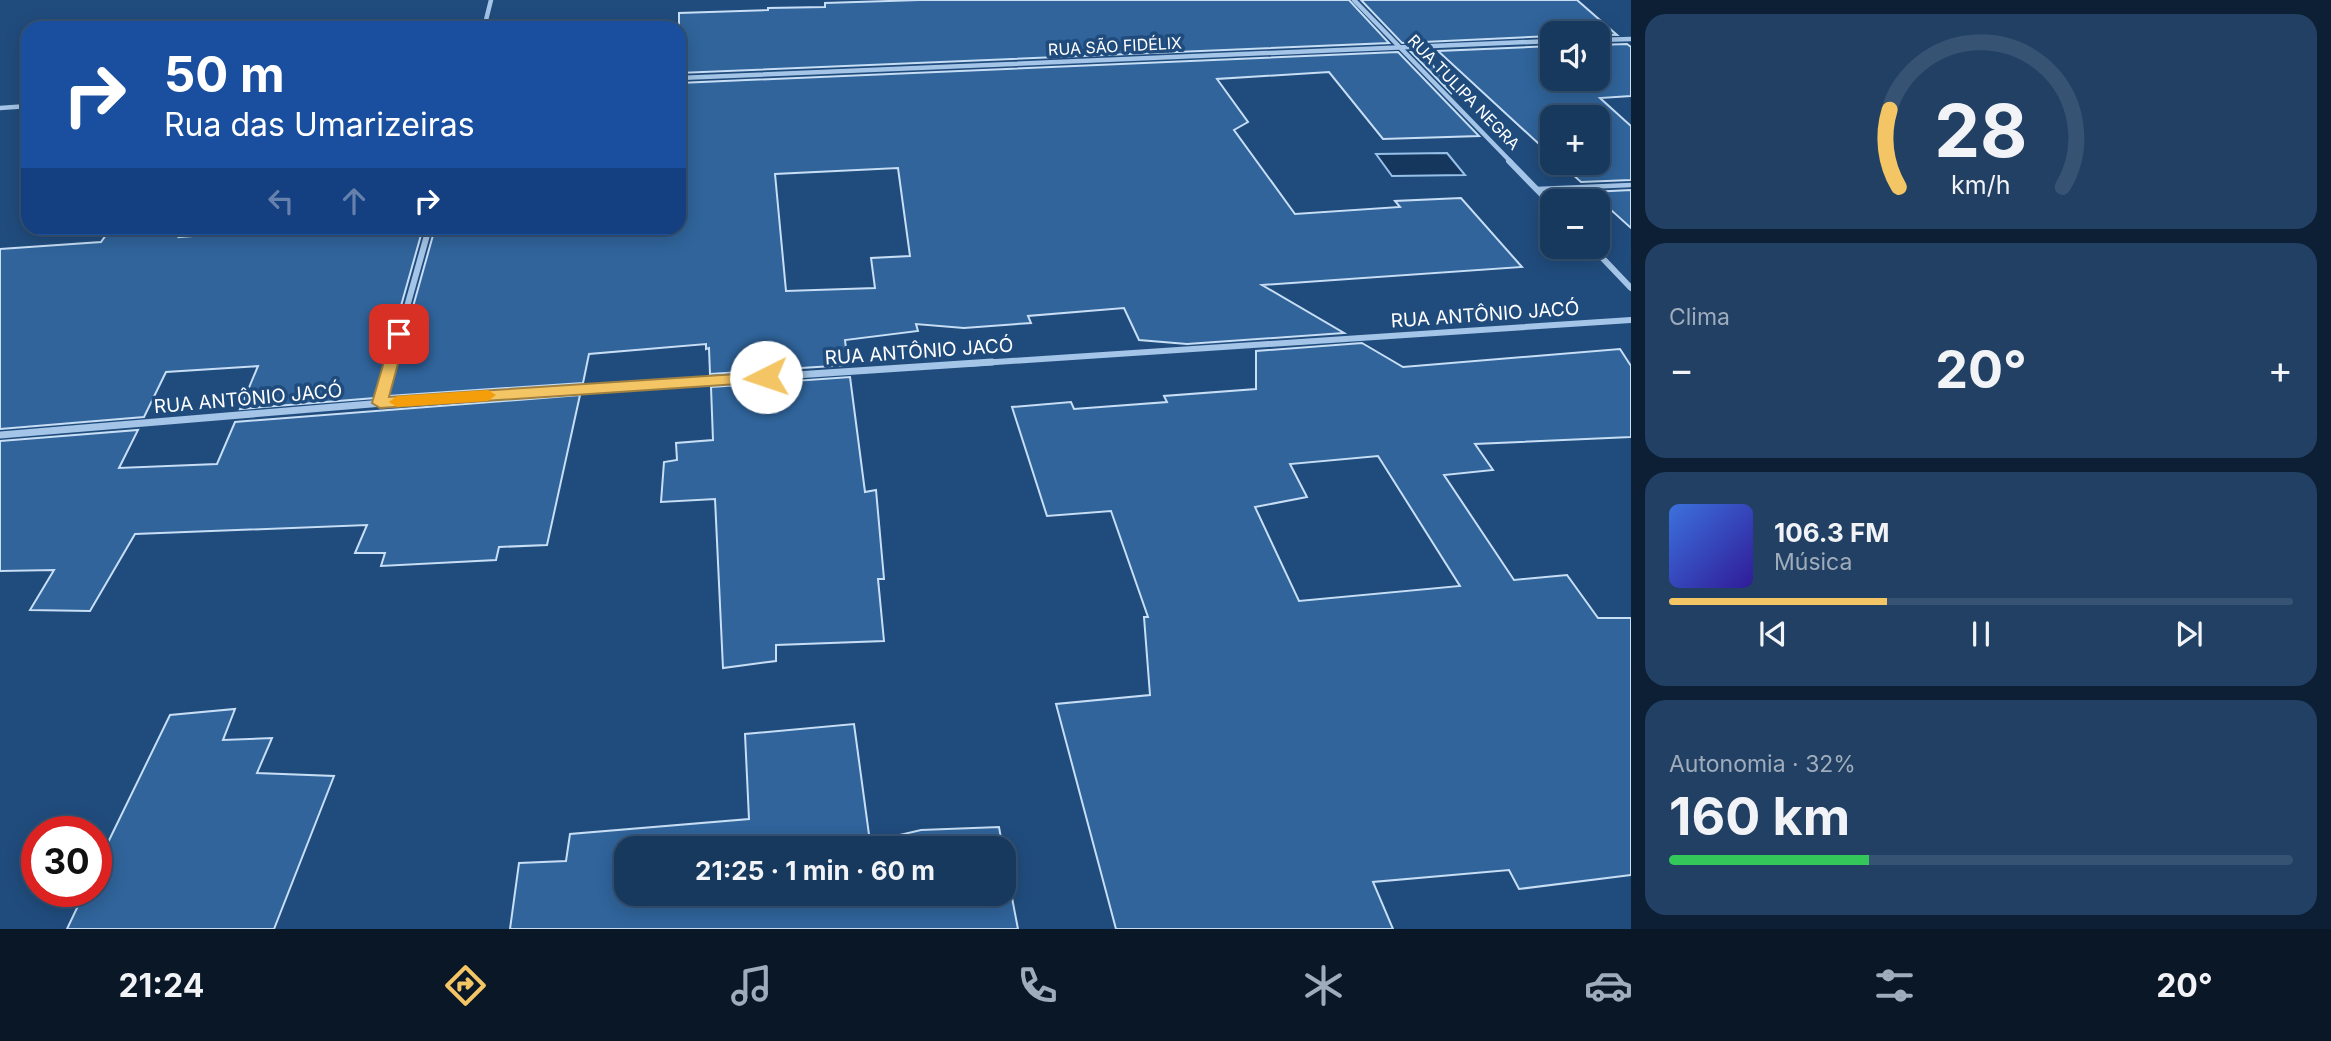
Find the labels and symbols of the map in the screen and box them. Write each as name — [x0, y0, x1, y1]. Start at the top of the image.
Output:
street label: RUA TULIPA NEGRA — [1404, 30, 1524, 154]
street label: RUA SÃO FIDÉLIX — [1048, 33, 1183, 59]
street label: RUA ANTÔNIO JACÓ — [1390, 296, 1580, 333]
pin — [369, 304, 429, 364]
street label: RUA ANTÔNIO JACÓ — [824, 333, 1014, 370]
position arrow — [729, 340, 803, 414]
street label: RUA ANTÔNIO JACÓ — [153, 379, 343, 418]
speed limit sign: 30 — [21, 816, 112, 907]

